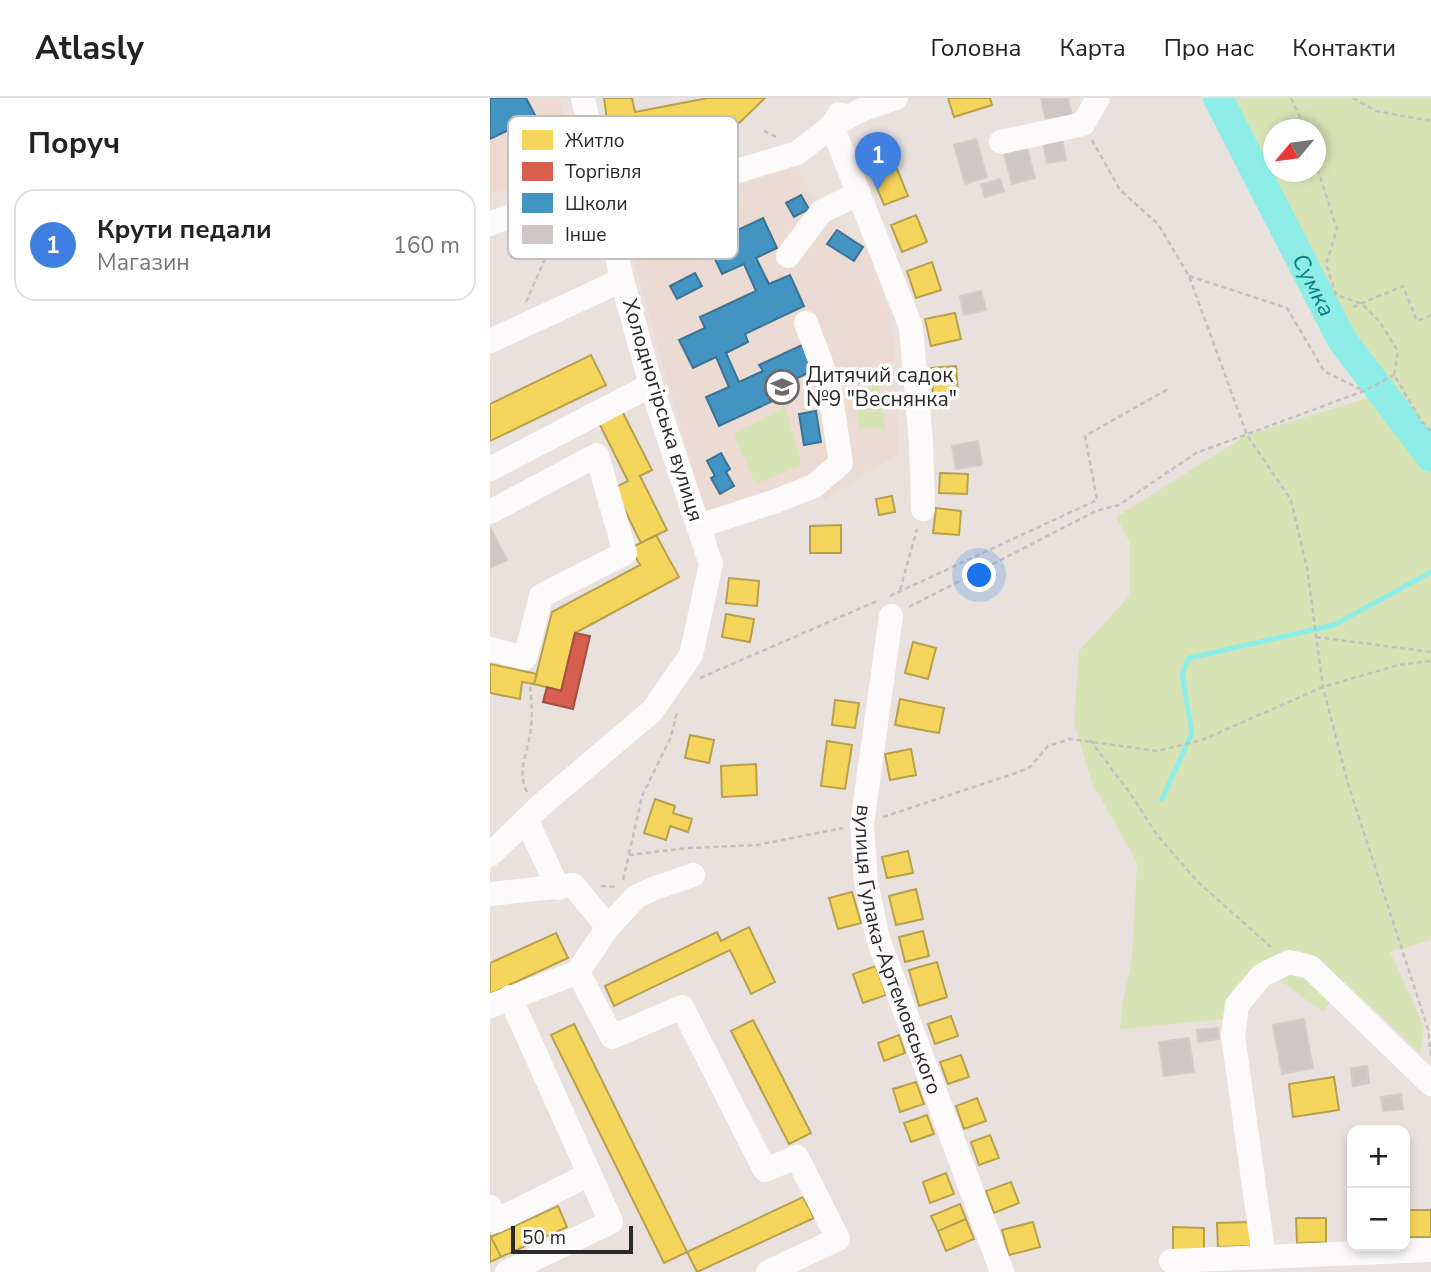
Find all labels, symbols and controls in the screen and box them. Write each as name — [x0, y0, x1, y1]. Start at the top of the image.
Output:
text: Atlasly — [35, 26, 144, 71]
text: Головна — [931, 32, 1022, 64]
text: Карта — [1060, 32, 1126, 64]
text: Про нас — [1164, 32, 1254, 64]
text: Контакти — [1292, 32, 1396, 64]
legend — [508, 116, 738, 259]
north arrow — [1263, 119, 1326, 182]
text: Поруч — [28, 123, 120, 164]
text: Житло — [565, 128, 625, 154]
pin: 1 — [855, 132, 901, 190]
text: Торгівля — [565, 159, 641, 185]
text: Школи — [565, 191, 628, 217]
text: Крути педали — [97, 212, 272, 247]
text: Інше — [565, 222, 607, 248]
text: 1 — [46, 230, 60, 261]
text: 160 m — [393, 230, 460, 261]
text: Магазин — [97, 247, 190, 278]
water label: Сумка — [1285, 248, 1343, 322]
street label: Холодногірська вулиця — [616, 295, 710, 525]
place label: Дитячий садок №9 "Веснянка" — [806, 361, 957, 413]
school or university icon: Дитячий садок №9 "Веснянка" — [763, 368, 801, 406]
your location — [962, 558, 996, 592]
street label: вулиця Гулака-Артемовського — [848, 803, 949, 1098]
map controls — [1347, 1125, 1410, 1251]
button: + — [1347, 1125, 1410, 1188]
button: − — [1347, 1188, 1410, 1251]
scale bar — [511, 1223, 634, 1255]
text: 50 m — [522, 1225, 566, 1251]

